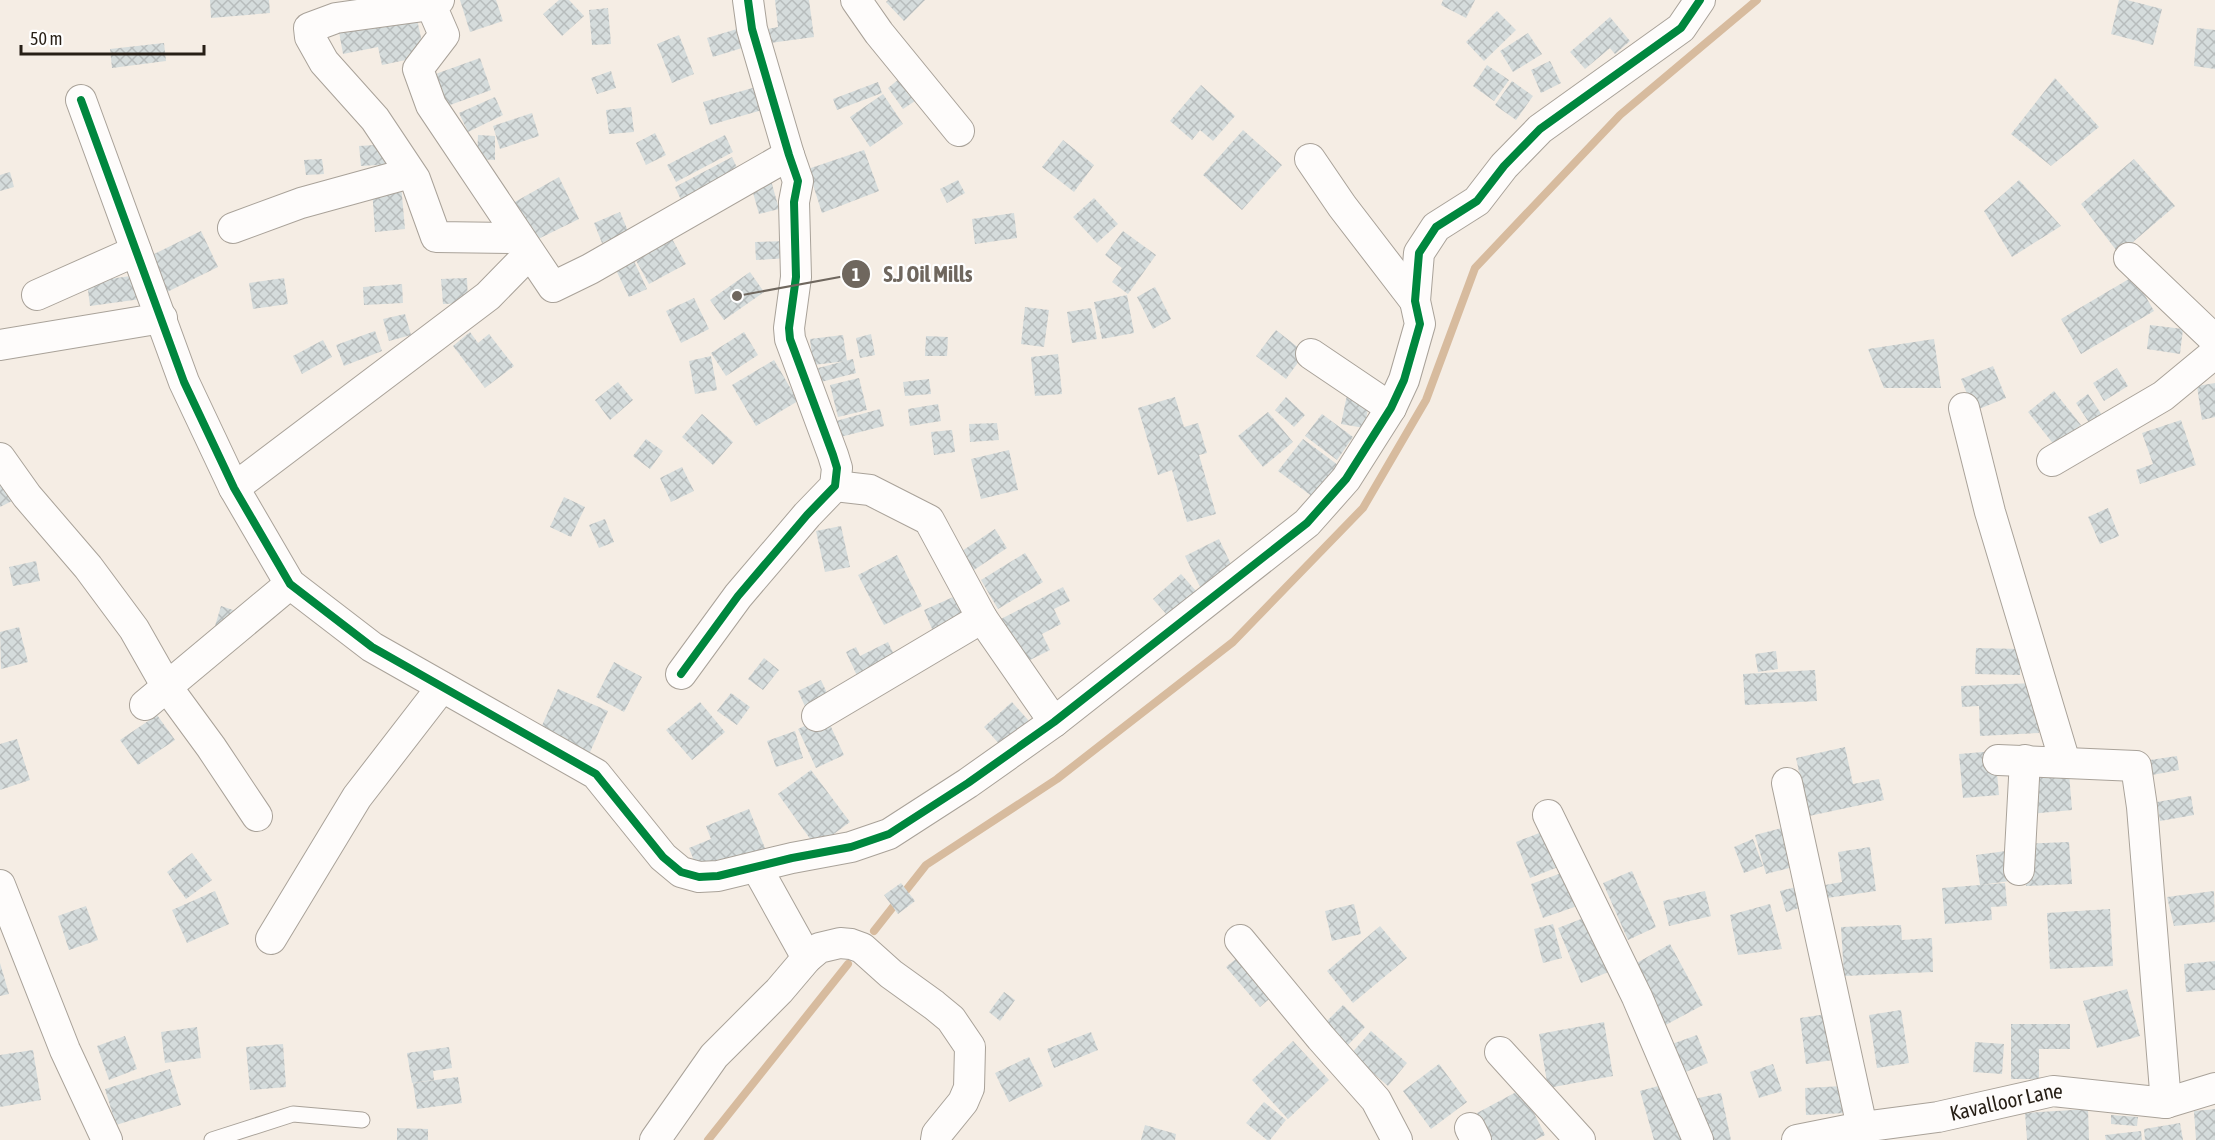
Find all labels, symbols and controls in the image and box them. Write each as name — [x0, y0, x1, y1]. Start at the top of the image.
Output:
scale bar — [21, 18, 204, 56]
text: 50 m — [30, 28, 62, 49]
callout: S.J Oil Mills — [841, 254, 984, 294]
text: S.J Oil Mills — [883, 261, 973, 287]
text: 1 — [852, 264, 860, 285]
street label: Kavalloor Lane — [1947, 1078, 2064, 1125]

